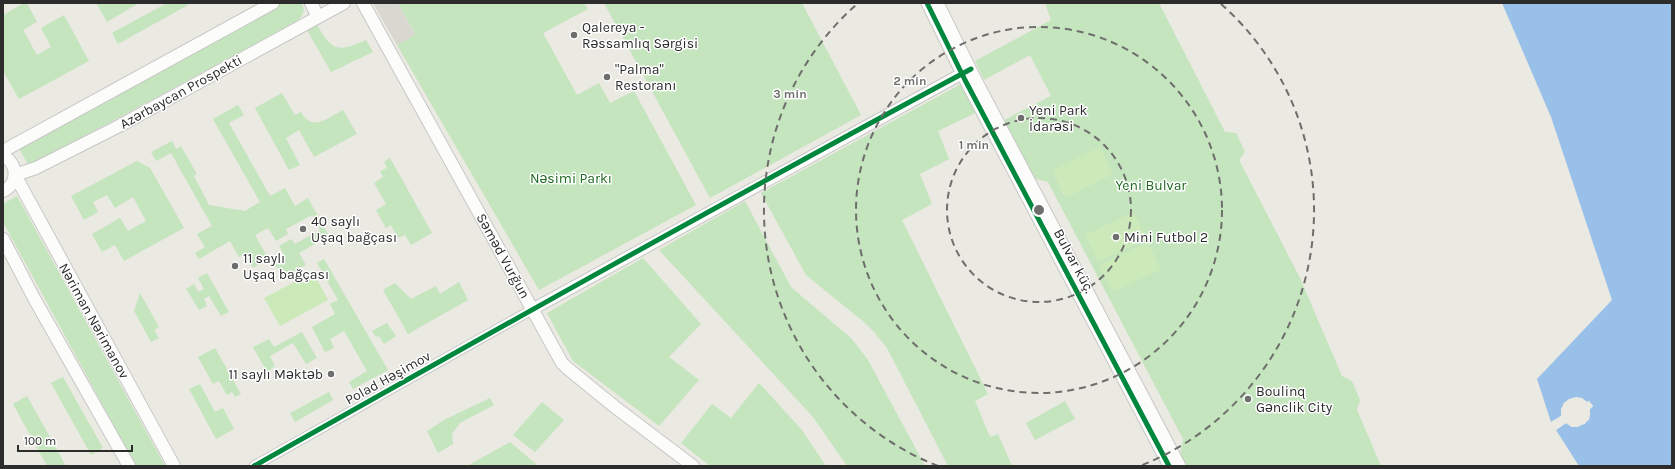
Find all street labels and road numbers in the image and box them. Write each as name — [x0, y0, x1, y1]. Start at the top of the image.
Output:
street label: Azərbaycan Prospekti — [117, 51, 245, 133]
street label: Səməd Vurğun — [473, 210, 533, 302]
street label: Bulvar küç. — [1050, 226, 1098, 296]
street label: Nəriman Nərimanov — [55, 260, 133, 382]
street label: Polad Həşimov — [342, 348, 434, 408]

